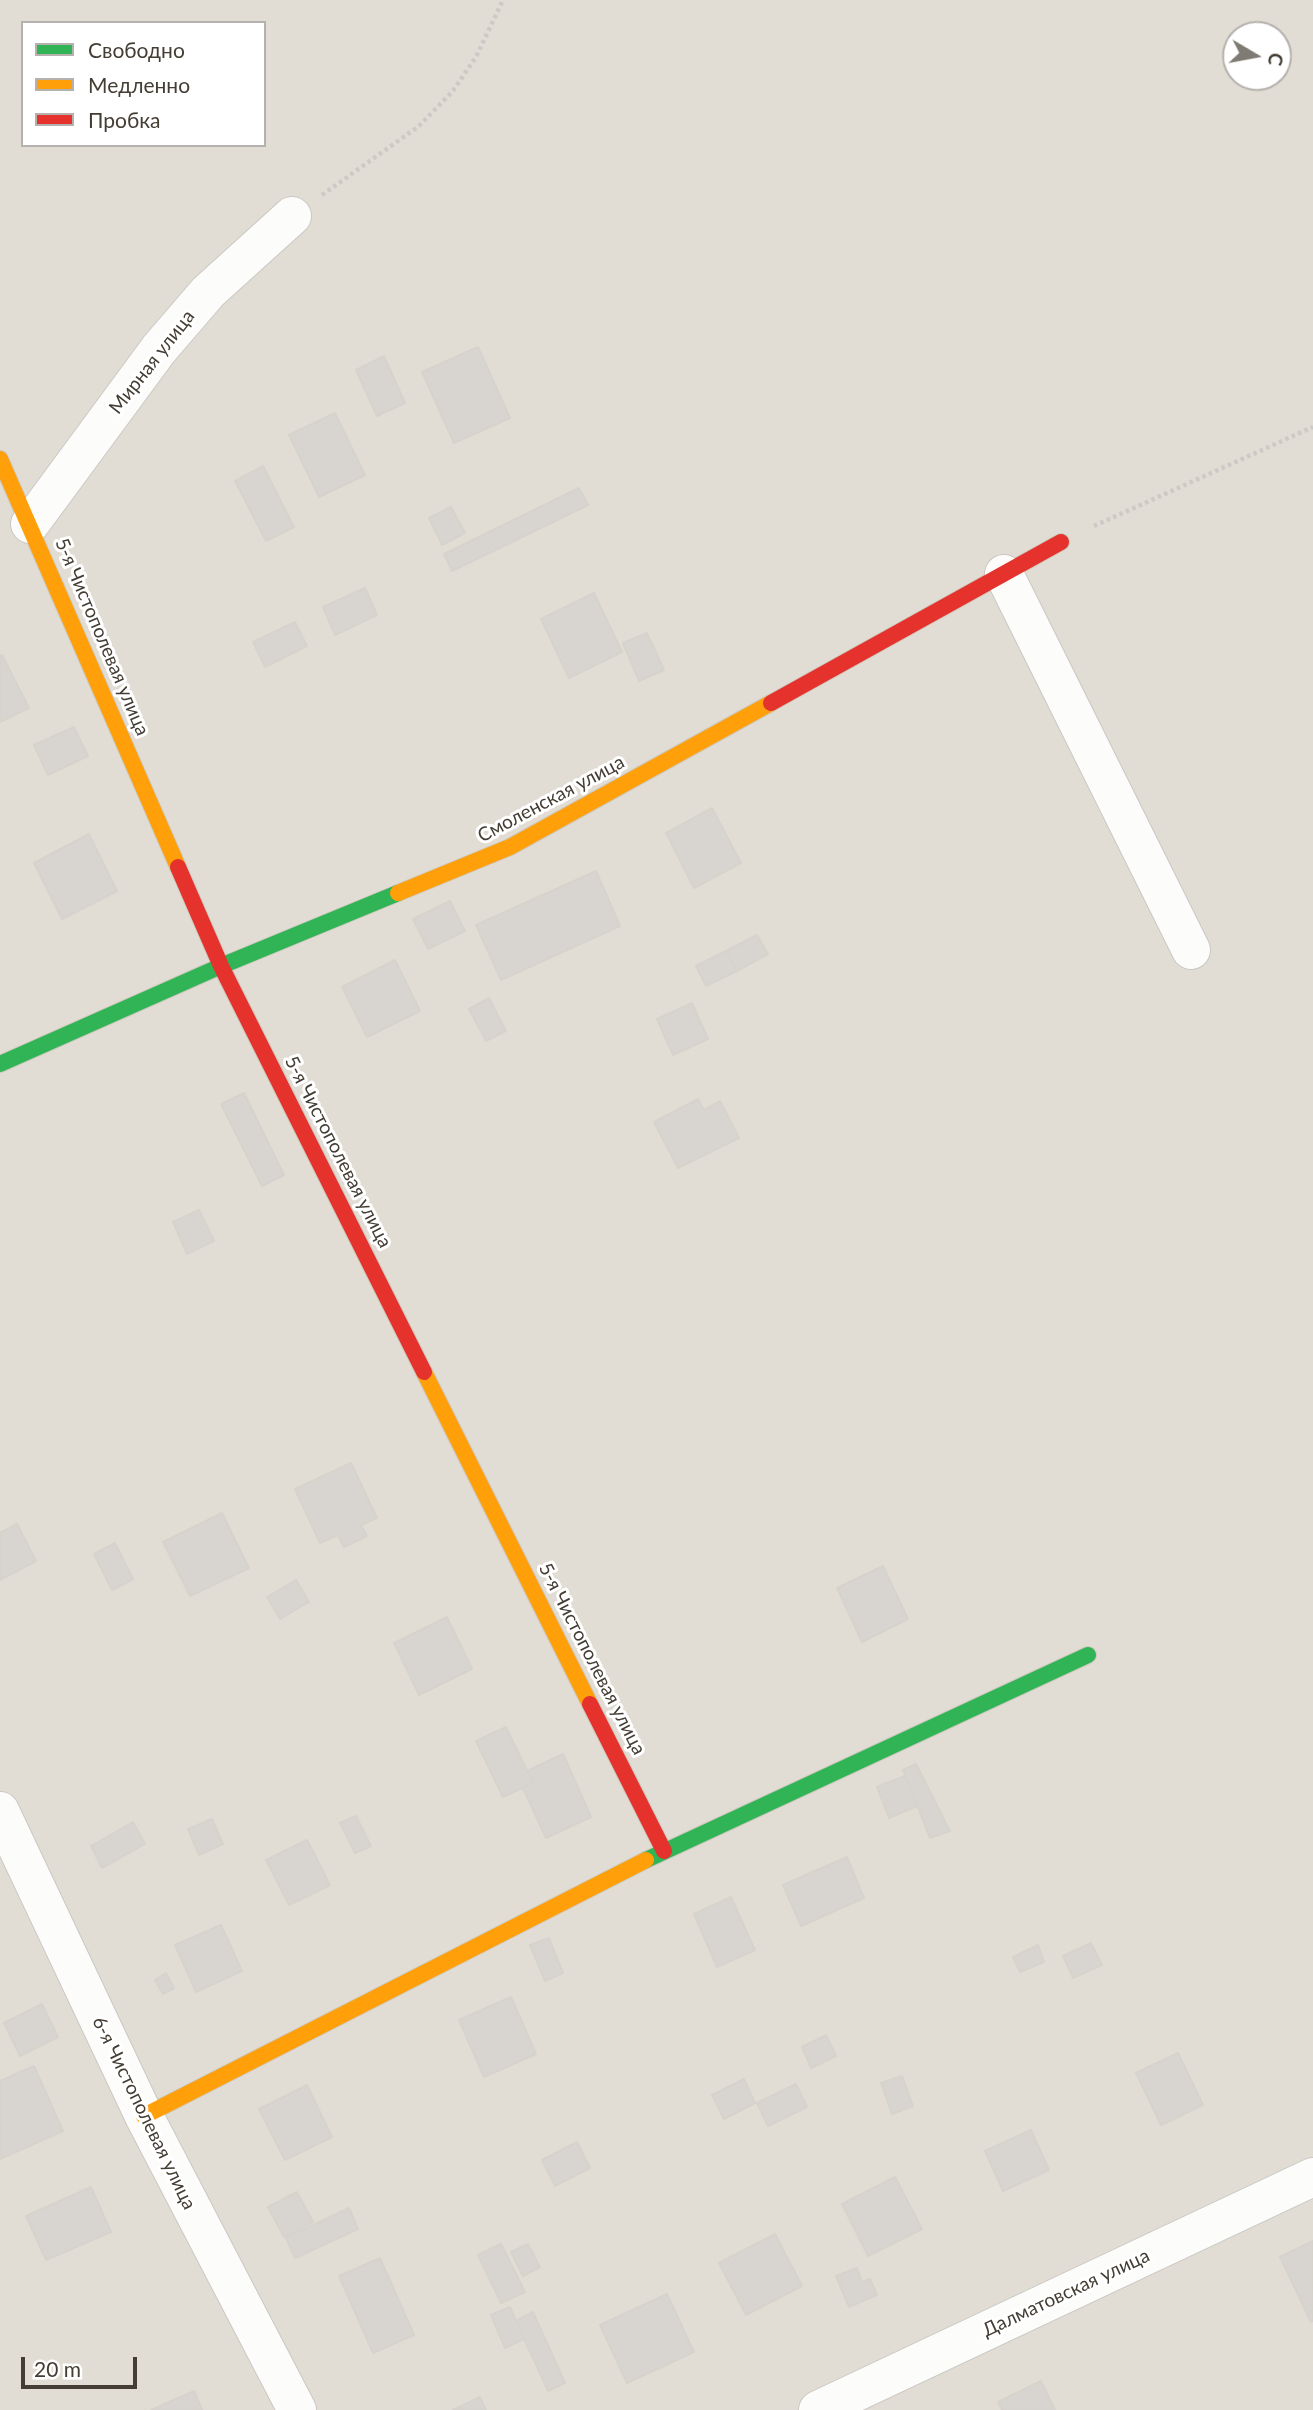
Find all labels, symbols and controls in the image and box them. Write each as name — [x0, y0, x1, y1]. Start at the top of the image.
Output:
legend — [21, 21, 266, 147]
north arrow — [1222, 21, 1292, 91]
text: Свободно — [88, 37, 185, 62]
text: С — [1264, 51, 1289, 68]
text: Медленно — [88, 72, 190, 97]
text: Пробка — [88, 107, 161, 132]
street label: Мирная улица — [104, 306, 200, 418]
street label: 5-я Чистополевая улица — [50, 535, 154, 739]
street label: Смоленская улица — [474, 751, 628, 847]
street label: 5-я Чистополевая улица — [280, 1052, 396, 1252]
street label: 5-я Чистополевая улица — [534, 1559, 650, 1759]
street label: 6-я Чистополевая улица — [87, 2013, 201, 2213]
street label: Далматовская улица — [979, 2244, 1153, 2342]
scale bar — [24, 2344, 140, 2388]
text: 20 m — [34, 2356, 81, 2381]

